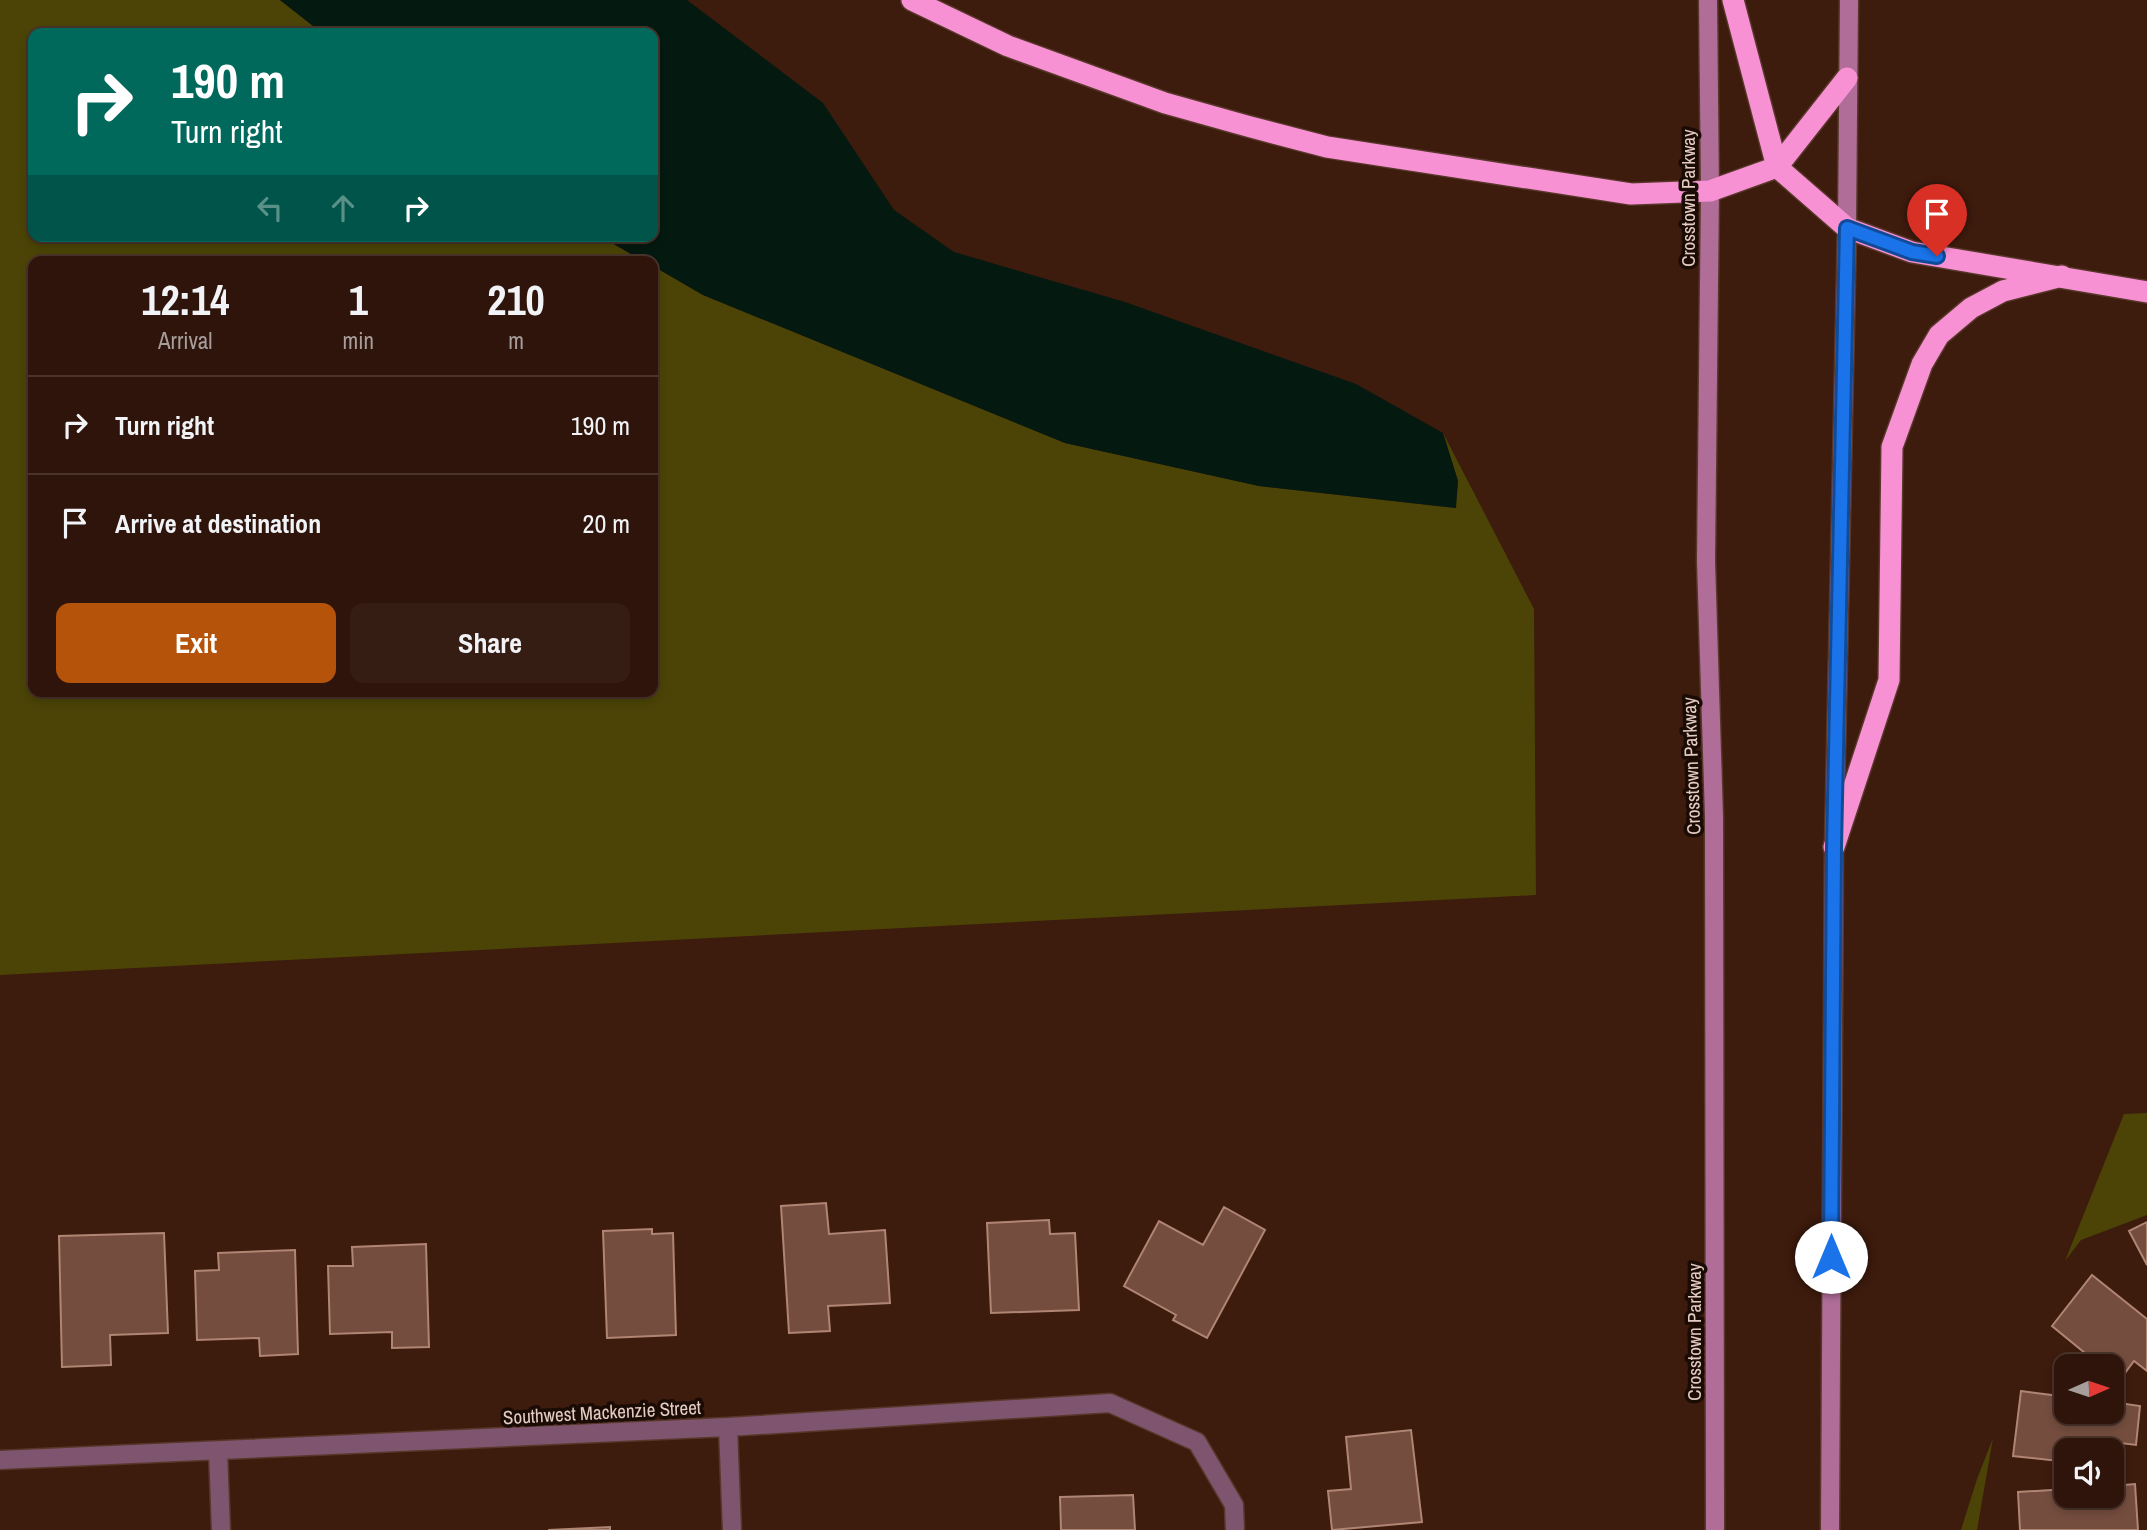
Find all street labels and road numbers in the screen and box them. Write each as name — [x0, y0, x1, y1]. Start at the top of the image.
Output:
street label: Crosstown Parkway — [1675, 129, 1701, 267]
street label: Crosstown Parkway — [1676, 697, 1706, 835]
street label: Crosstown Parkway — [1681, 1263, 1707, 1401]
street label: Southwest Mackenzie Street — [502, 1394, 702, 1430]

